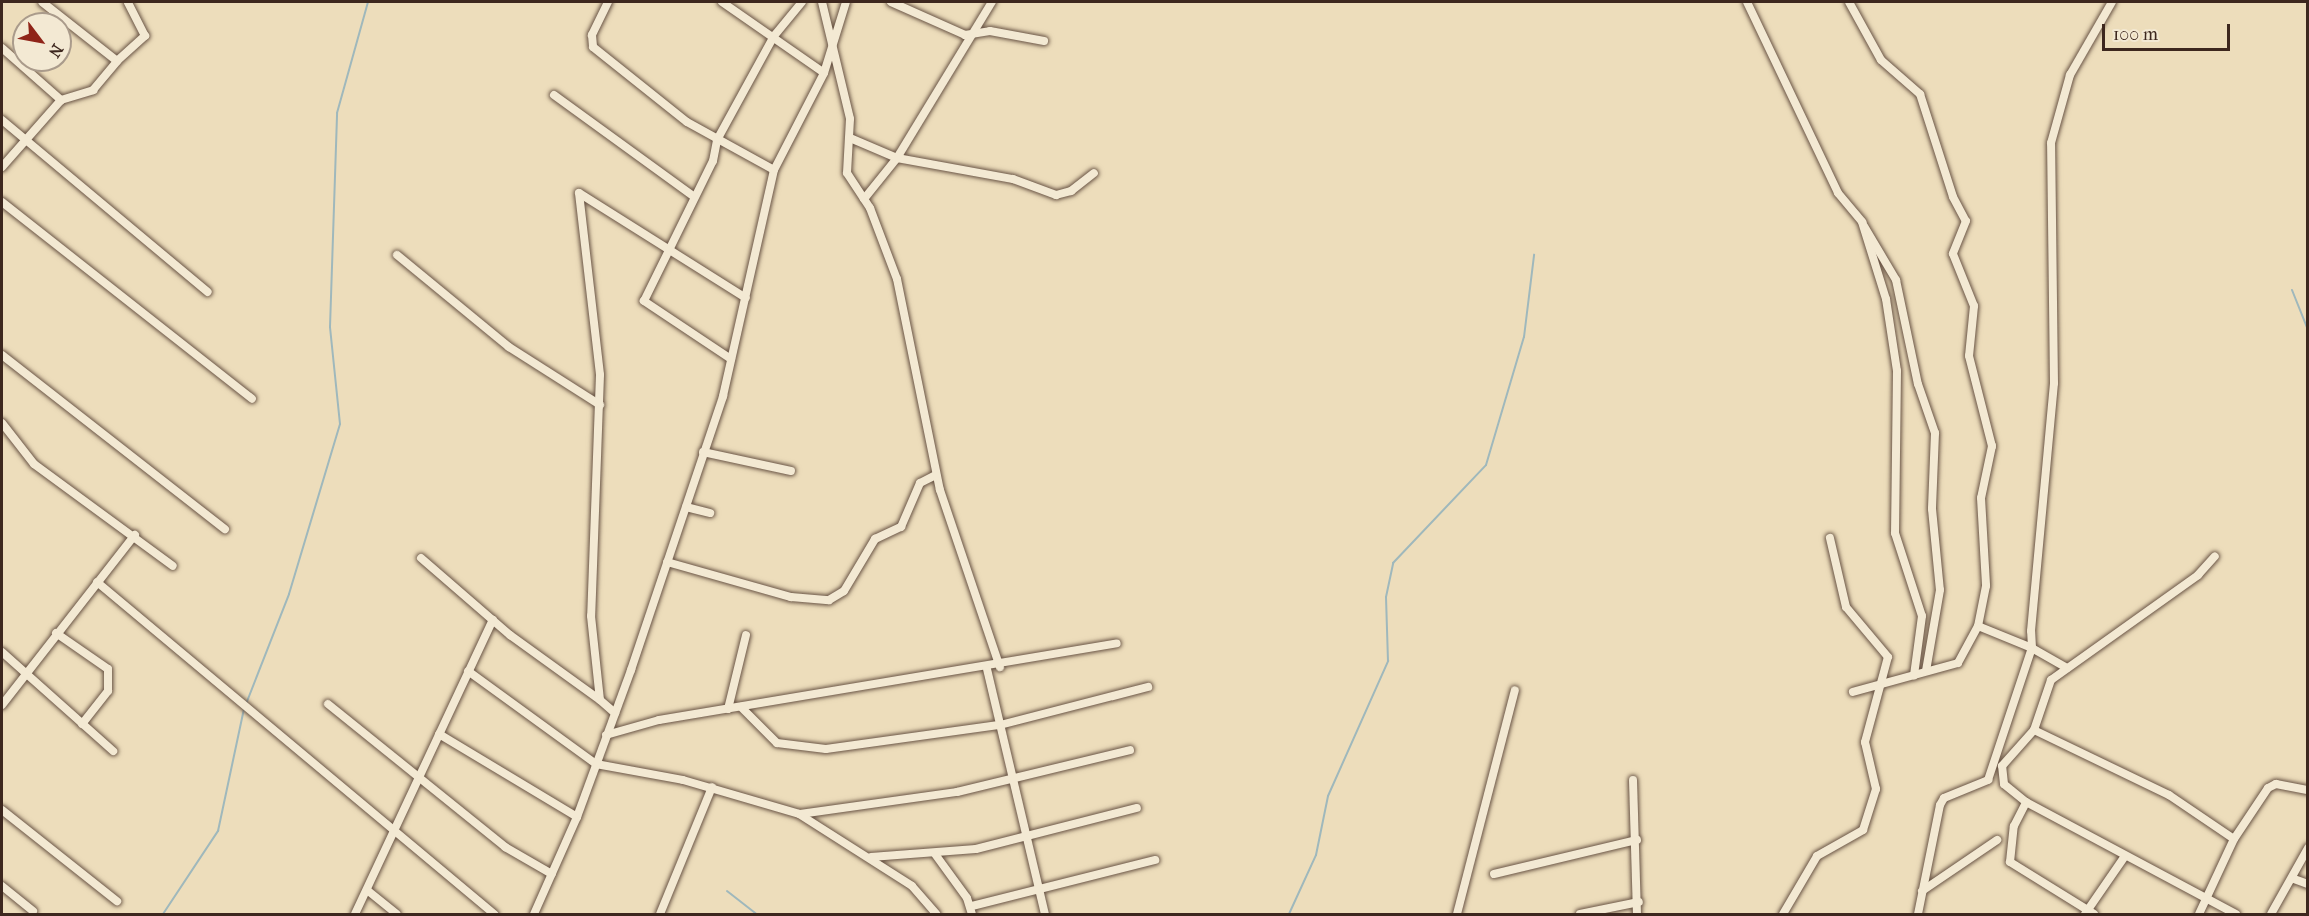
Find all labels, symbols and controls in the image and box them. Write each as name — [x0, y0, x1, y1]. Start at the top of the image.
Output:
north arrow — [12, 12, 72, 72]
scale bar — [2105, 12, 2232, 50]
text: 100 m — [2113, 24, 2158, 45]
text: N — [45, 41, 67, 61]

